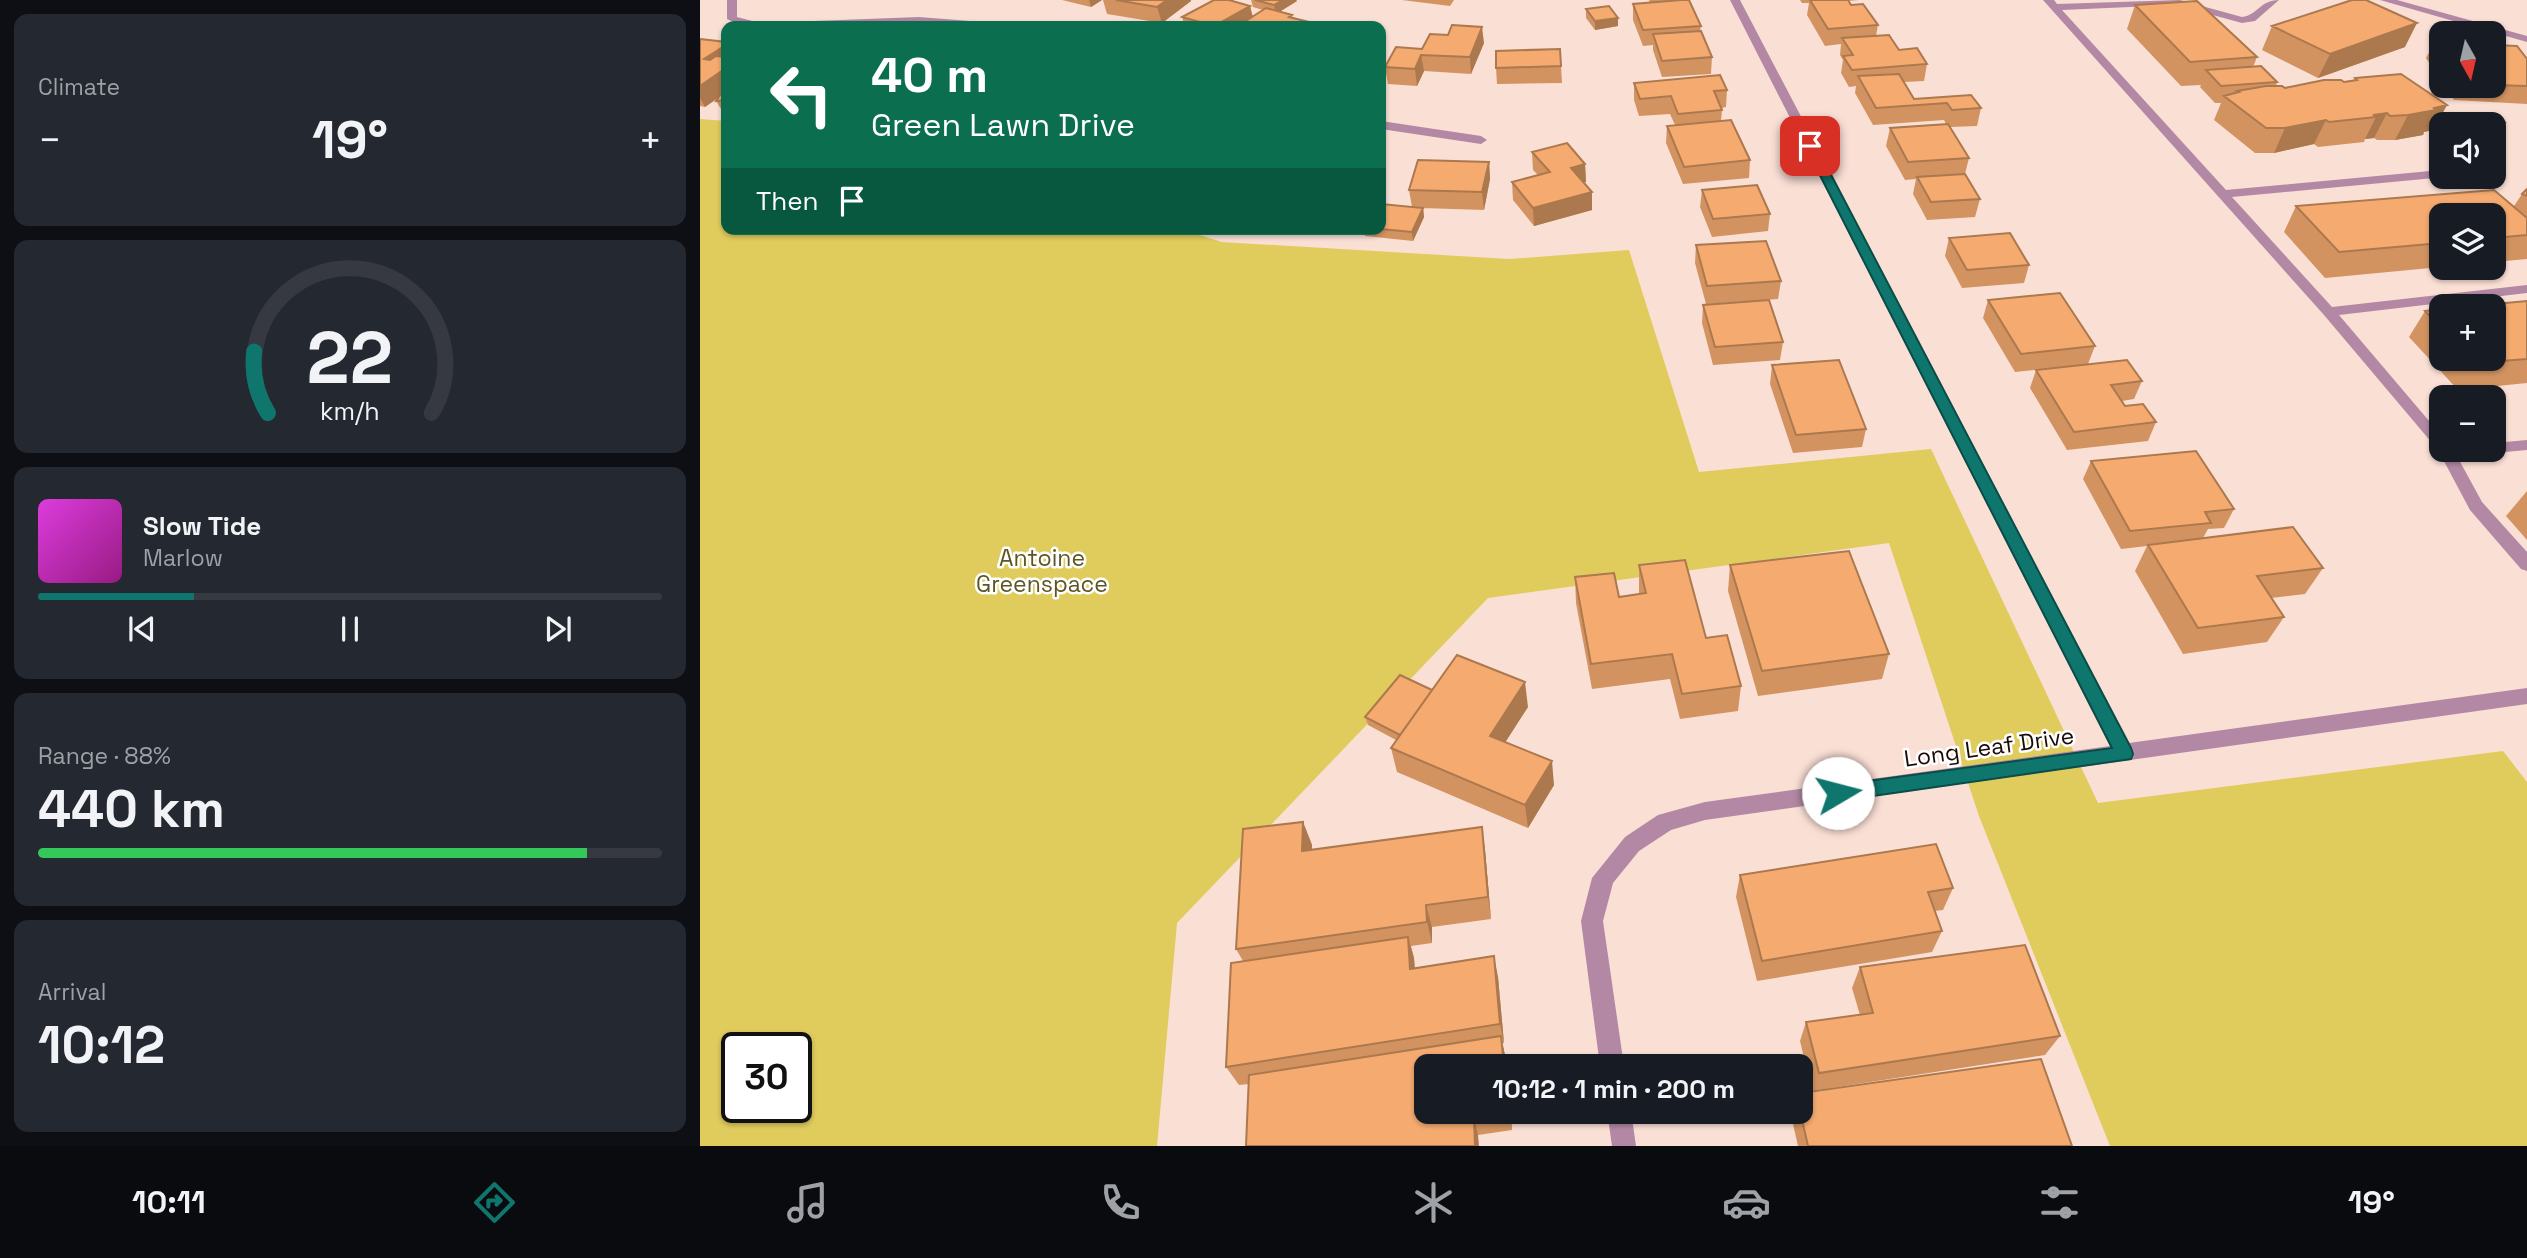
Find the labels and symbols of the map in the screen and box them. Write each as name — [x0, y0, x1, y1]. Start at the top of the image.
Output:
north arrow — [2429, 21, 2506, 98]
pin — [1780, 116, 1840, 176]
park label: Antoine Greenspace — [976, 543, 1108, 599]
street label: Long Leaf Drive — [1902, 720, 2076, 774]
position arrow — [1801, 756, 1875, 830]
speed limit sign: 30 — [721, 1032, 812, 1123]

